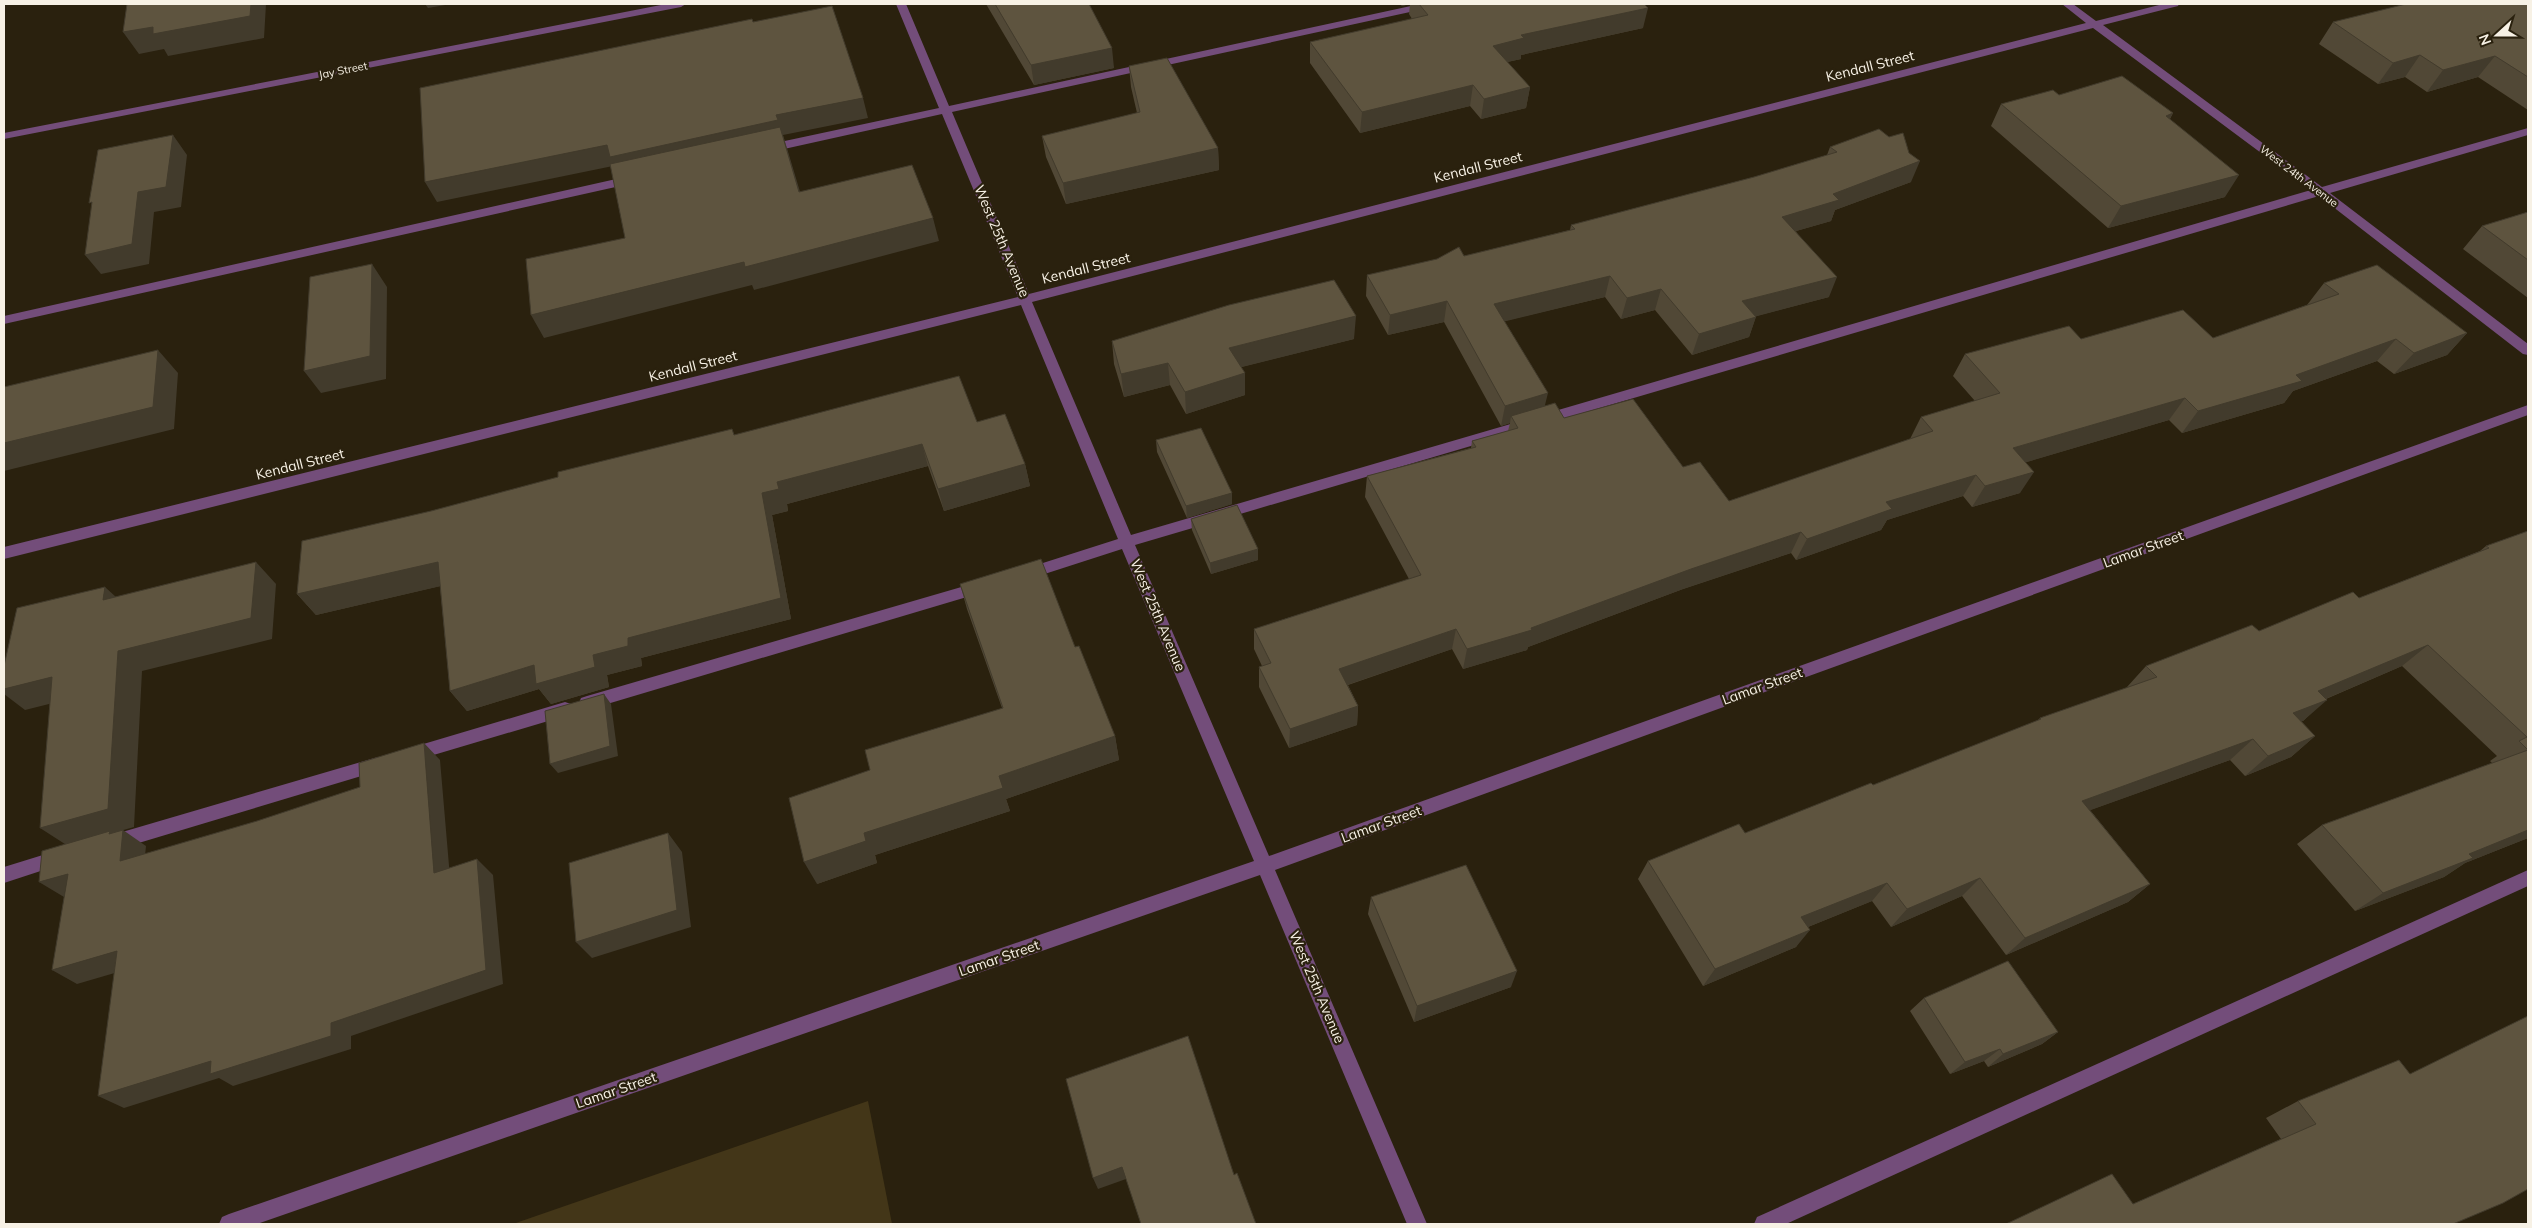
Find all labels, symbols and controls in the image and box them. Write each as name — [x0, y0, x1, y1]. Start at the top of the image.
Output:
north arrow — [2472, 10, 2522, 60]
text: N — [2475, 31, 2495, 48]
street label: Kendall Street — [1824, 46, 1916, 86]
street label: Jay Street — [317, 58, 369, 82]
street label: West 24th Avenue — [2257, 142, 2341, 210]
street label: Kendall Street — [1432, 147, 1524, 187]
street label: West 25th Avenue — [970, 182, 1034, 300]
street label: Kendall Street — [1040, 248, 1132, 288]
street label: Kendall Street — [647, 346, 739, 386]
street label: Kendall Street — [254, 444, 346, 484]
street label: Lamar Street — [2100, 526, 2186, 572]
street label: West 25th Avenue — [1126, 556, 1190, 674]
street label: Lamar Street — [1719, 663, 1805, 709]
street label: Lamar Street — [1338, 801, 1424, 847]
street label: West 25th Avenue — [1285, 928, 1349, 1046]
street label: Lamar Street — [956, 936, 1042, 980]
street label: Lamar Street — [573, 1068, 659, 1112]

